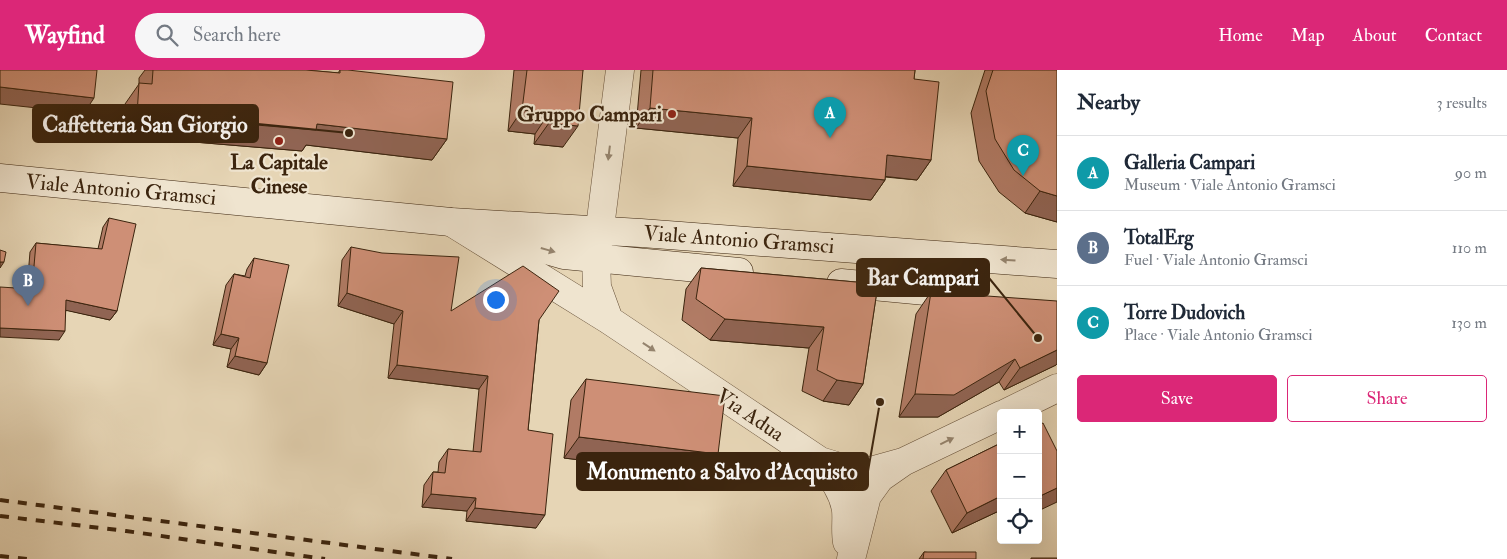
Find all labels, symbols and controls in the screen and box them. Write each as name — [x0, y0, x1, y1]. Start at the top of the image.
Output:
search box — [135, 13, 485, 58]
text: Wayfind — [25, 20, 105, 51]
icon: search — [153, 21, 181, 49]
text: Search here — [193, 23, 281, 47]
text: Home — [1218, 24, 1263, 47]
text: Map — [1291, 24, 1325, 47]
text: About — [1353, 24, 1397, 47]
text: Contact — [1425, 24, 1482, 47]
text: Nearby — [1077, 89, 1140, 116]
text: 3 results — [1436, 93, 1487, 113]
pin: A — [814, 97, 846, 138]
place label: Gruppo Campari — [517, 101, 662, 128]
callout: Caffetteria San Giorgio — [33, 105, 258, 142]
marker: Gruppo Campari — [666, 108, 678, 120]
text: Caffetteria San Giorgio — [42, 111, 248, 140]
marker: La Capitale Cinese — [273, 135, 285, 147]
pin: C — [1007, 135, 1039, 176]
one-way arrow — [605, 145, 613, 161]
place label: La Capitale Cinese — [230, 149, 328, 200]
text: Galleria Campari — [1124, 151, 1255, 175]
text: A — [1088, 163, 1098, 183]
text: 90 m — [1455, 163, 1487, 183]
street label: Viale Antonio Gramsci — [25, 168, 218, 212]
text: Museum · Viale Antonio Gramsci — [1124, 175, 1336, 195]
street label: Viale Antonio Gramsci — [643, 220, 836, 260]
text: TotalErg — [1124, 226, 1194, 250]
text: B — [1088, 238, 1098, 258]
text: 110 m — [1452, 238, 1487, 258]
one-way arrow — [541, 247, 556, 255]
text: Fuel · Viale Antonio Gramsci — [1124, 250, 1308, 270]
one-way arrow — [1000, 256, 1016, 264]
callout: Bar Campari — [857, 259, 989, 296]
text: Bar Campari — [867, 264, 979, 293]
pin: B — [12, 265, 44, 306]
your location — [483, 287, 509, 313]
text: Torre Dudovich — [1124, 301, 1245, 325]
text: C — [1087, 313, 1099, 333]
text: 130 m — [1451, 313, 1487, 333]
text: Place · Viale Antonio Gramsci — [1124, 325, 1312, 345]
one-way arrow — [642, 342, 656, 352]
button: Save — [1077, 375, 1277, 422]
button: Share — [1287, 375, 1487, 422]
street label: Via Adua — [711, 382, 790, 448]
map controls — [997, 409, 1042, 544]
button: + — [997, 409, 1042, 454]
one-way arrow — [940, 437, 954, 445]
callout: Monumento a Salvo d'Acquisto — [577, 453, 868, 490]
button: − — [997, 454, 1042, 499]
text: Monumento a Salvo d'Acquisto — [585, 458, 858, 487]
button: locate — [997, 499, 1042, 544]

